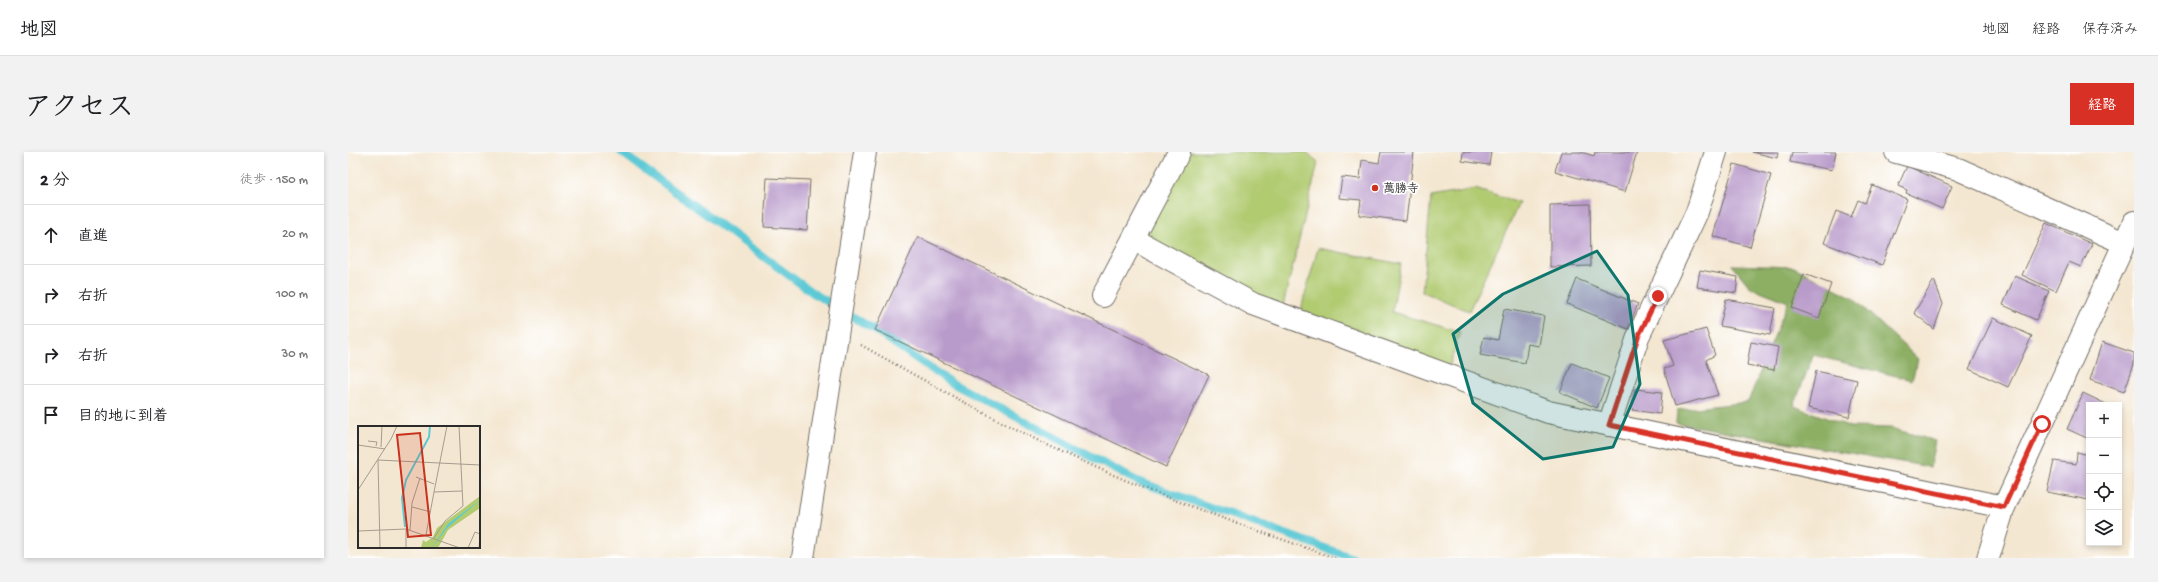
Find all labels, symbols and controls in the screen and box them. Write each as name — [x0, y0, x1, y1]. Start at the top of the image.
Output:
text: 地図 — [20, 20, 58, 43]
text: 地図 — [1982, 22, 2010, 39]
text: 経路 — [2032, 22, 2060, 39]
text: 保存済み — [2082, 22, 2138, 39]
button: 経路 — [2070, 83, 2134, 125]
text: アクセス — [24, 93, 134, 126]
text: 2 分 — [40, 172, 69, 192]
text: 徒歩 · 150 m — [240, 173, 308, 188]
place label: 萬勝寺 — [1383, 182, 1419, 197]
marker: 萬勝寺 — [1370, 183, 1380, 193]
icon: ahead — [40, 224, 62, 246]
text: 20 m — [282, 227, 308, 242]
text: 直進 — [78, 228, 108, 246]
icon: right — [40, 284, 62, 306]
text: 100 m — [276, 287, 308, 302]
route end — [1649, 287, 1667, 305]
text: 右折 — [78, 288, 108, 306]
icon: right — [40, 344, 62, 366]
text: 30 m — [282, 347, 308, 362]
text: 右折 — [78, 348, 108, 366]
map controls — [2086, 402, 2122, 546]
button: + — [2086, 402, 2122, 438]
icon: arrive — [40, 404, 62, 426]
text: 目的地に到着 — [78, 408, 168, 426]
route start — [2033, 415, 2051, 433]
inset map — [358, 426, 480, 548]
button: − — [2086, 438, 2122, 474]
button: locate — [2086, 474, 2122, 510]
button: layers — [2086, 510, 2122, 546]

